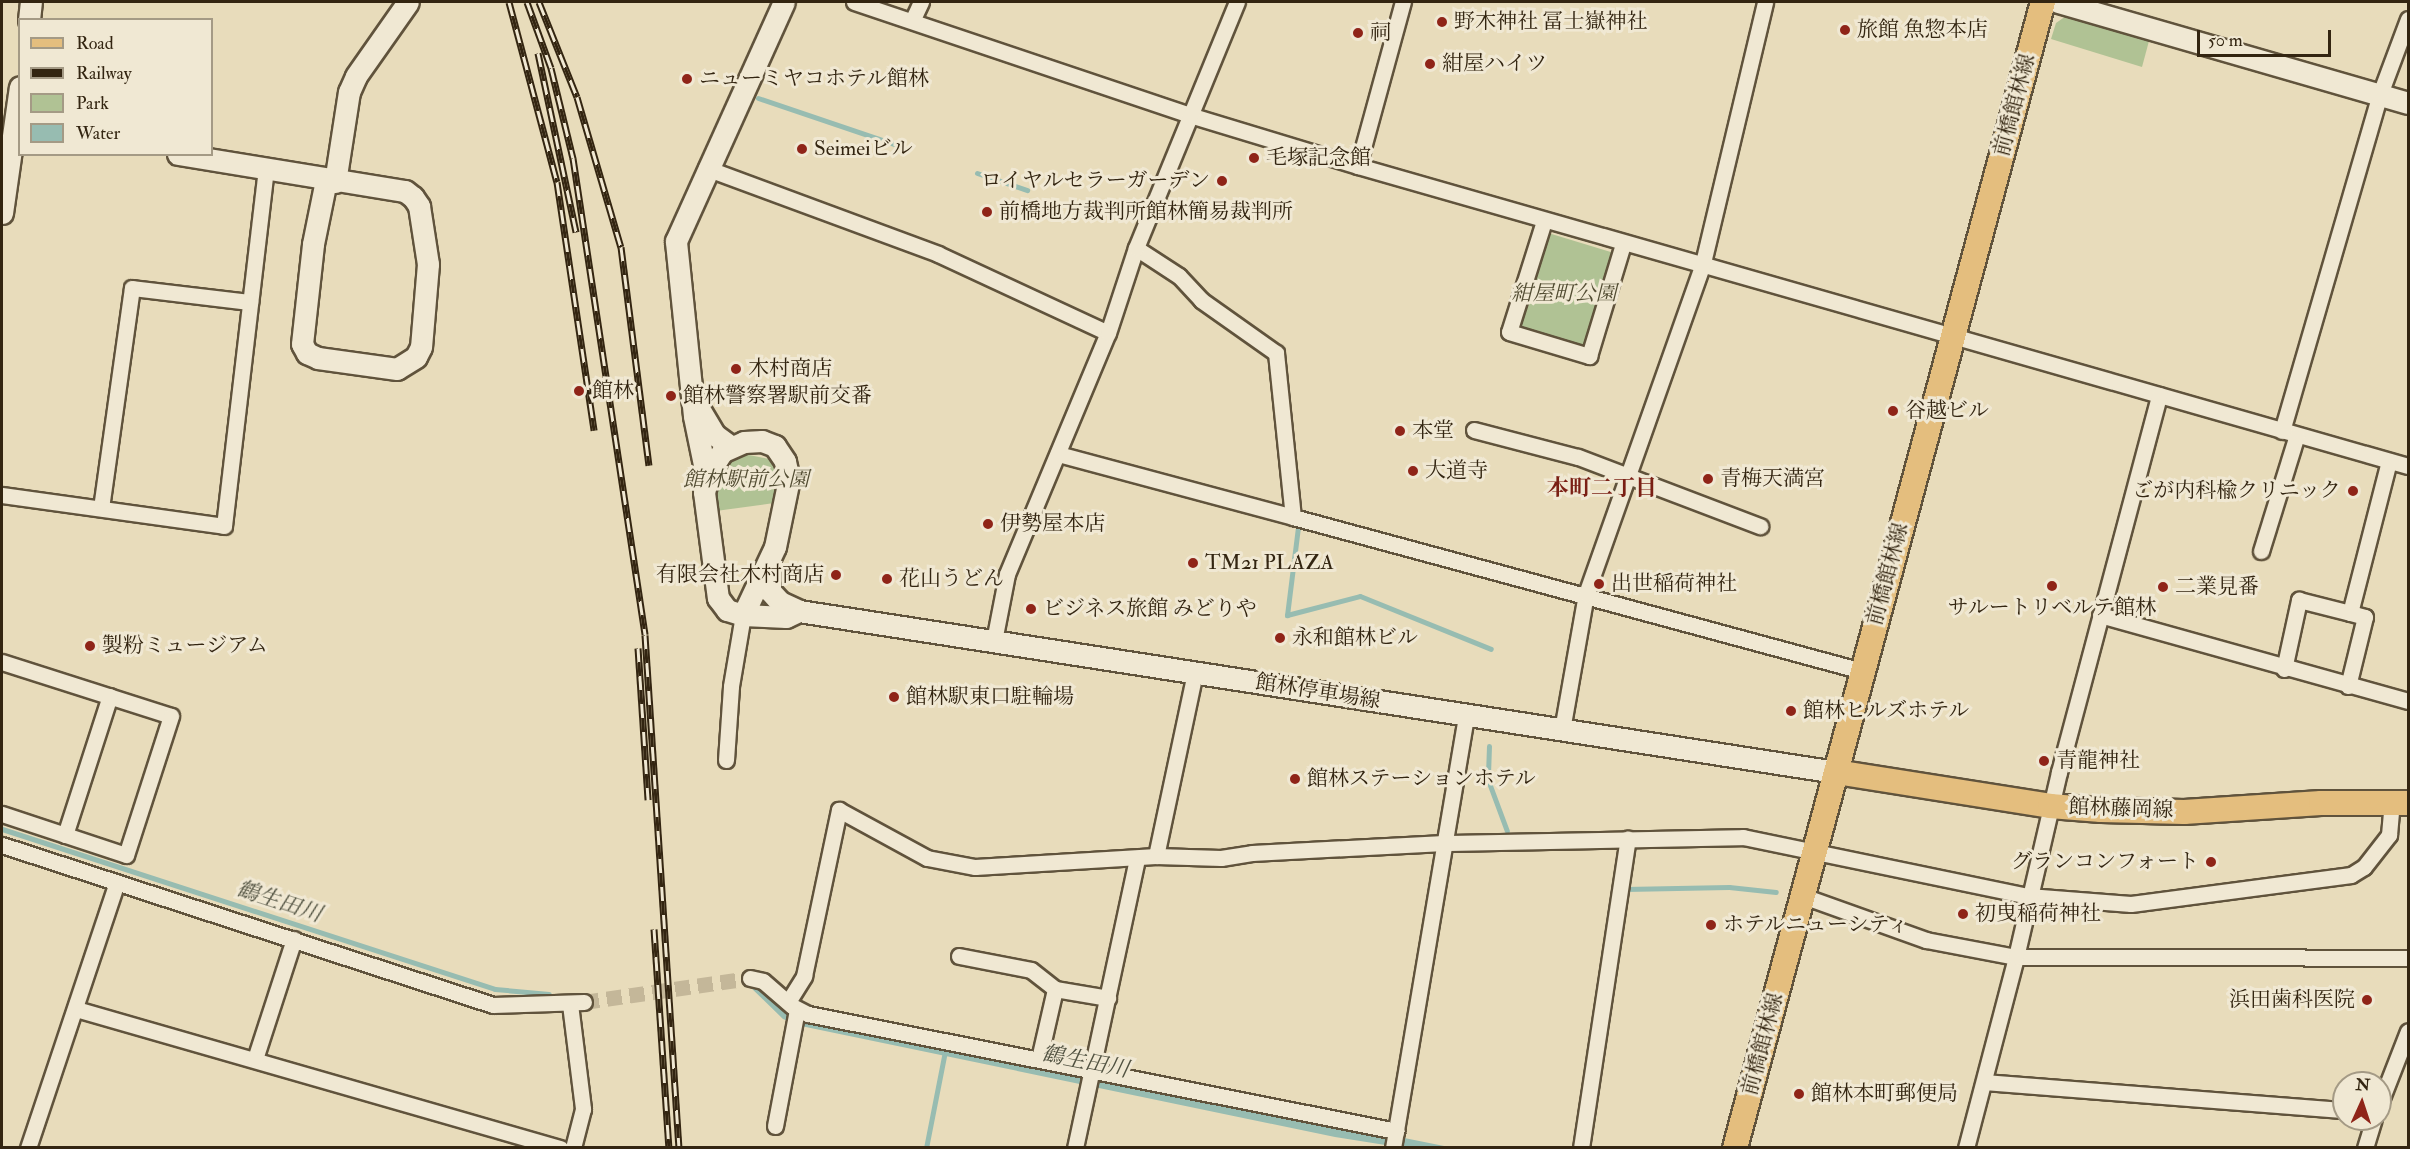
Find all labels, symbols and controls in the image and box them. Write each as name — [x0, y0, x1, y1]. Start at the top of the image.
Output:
place label: 野木神社 冨士嶽神社 — [1454, 9, 1647, 35]
marker: 野木神社 冨士嶽神社 — [1435, 15, 1449, 29]
place label: 旅館 魚惣本店 — [1857, 17, 1987, 43]
legend — [18, 18, 213, 156]
scale bar — [2200, 18, 2334, 56]
place label: 祠 — [1370, 20, 1391, 46]
marker: 旅館 魚惣本店 — [1838, 23, 1852, 37]
marker: 祠 — [1351, 26, 1365, 40]
text: 50 m — [2208, 29, 2243, 52]
text: Road — [76, 32, 114, 55]
place label: 紺屋ハイツ — [1442, 51, 1547, 77]
street label: 前橋館林線 — [1989, 51, 2041, 159]
marker: 紺屋ハイツ — [1423, 57, 1437, 71]
text: Railway — [76, 62, 132, 85]
place label: ニューミヤコホテル館林 — [699, 66, 930, 92]
marker: ニューミヤコホテル館林 — [680, 72, 694, 86]
text: Park — [76, 92, 109, 115]
text: Water — [76, 122, 120, 145]
place label: Seimeiビル — [814, 136, 913, 162]
marker: Seimeiビル — [795, 142, 809, 156]
place label: 毛塚記念館 — [1266, 145, 1371, 171]
marker: 毛塚記念館 — [1247, 151, 1261, 165]
place label: ロイヤルセラーガーデン — [979, 168, 1210, 194]
marker: ロイヤルセラーガーデン — [1215, 174, 1229, 188]
place label: 前橋地方裁判所館林簡易裁判所 — [999, 199, 1293, 225]
marker: 前橋地方裁判所館林簡易裁判所 — [980, 205, 994, 219]
park label: 紺屋町公園 — [1512, 281, 1616, 307]
place label: 木村商店 — [748, 356, 832, 382]
marker: 木村商店 — [729, 362, 743, 376]
place label: 館林 — [592, 378, 634, 404]
marker: 館林 — [570, 382, 588, 400]
place label: 館林警察署駅前交番 — [683, 383, 872, 409]
marker: 館林警察署駅前交番 — [664, 389, 678, 403]
place label: 谷越ビル — [1905, 398, 1989, 424]
marker: 谷越ビル — [1886, 404, 1900, 418]
place label: 本堂 — [1412, 418, 1454, 444]
marker: 本堂 — [1393, 424, 1407, 438]
place label: 大道寺 — [1425, 458, 1488, 484]
marker: 大道寺 — [1406, 464, 1420, 478]
place label: 青梅天満宮 — [1720, 466, 1825, 492]
park label: 館林駅前公園 — [683, 467, 809, 493]
marker: 青梅天満宮 — [1701, 472, 1715, 486]
district label: 本町二丁目 — [1547, 476, 1657, 502]
place label: ごが内科楡クリニック — [2131, 478, 2341, 504]
marker: ごが内科楡クリニック — [2346, 484, 2360, 498]
place label: 伊勢屋本店 — [1000, 511, 1105, 537]
marker: 伊勢屋本店 — [981, 517, 995, 531]
street label: 前橋館林線 — [1862, 520, 1914, 628]
place label: TM21 PLAZA — [1205, 550, 1334, 576]
marker: TM21 PLAZA — [1186, 556, 1200, 570]
place label: 有限会社木村商店 — [656, 562, 824, 588]
place label: 花山うどん — [899, 566, 1004, 592]
marker: 有限会社木村商店 — [829, 568, 843, 582]
place label: 出世稲荷神社 — [1611, 571, 1737, 597]
marker: 花山うどん — [880, 572, 894, 586]
place label: 二業見番 — [2175, 574, 2259, 600]
marker: 出世稲荷神社 — [1592, 577, 1606, 591]
marker: サルートリベルテ館林 — [2045, 579, 2059, 593]
marker: 二業見番 — [2156, 580, 2170, 594]
place label: サルートリベルテ館林 — [1947, 595, 2157, 621]
place label: ビジネス旅館 みどりや — [1043, 596, 1257, 622]
marker: ビジネス旅館 みどりや — [1024, 602, 1038, 616]
place label: 永和館林ビル — [1292, 625, 1418, 651]
marker: 永和館林ビル — [1273, 631, 1287, 645]
place label: 製粉ミュージアム — [102, 633, 270, 659]
marker: 製粉ミュージアム — [83, 639, 97, 653]
street label: 館林停車場線 — [1254, 670, 1382, 714]
place label: 館林駅東口駐輪場 — [906, 684, 1074, 710]
marker: 館林駅東口駐輪場 — [887, 690, 901, 704]
place label: 館林ヒルズホテル — [1803, 698, 1971, 724]
marker: 館林ヒルズホテル — [1784, 704, 1798, 718]
place label: 青龍神社 — [2056, 748, 2140, 774]
marker: 青龍神社 — [2037, 754, 2051, 768]
place label: 館林ステーションホテル — [1307, 766, 1538, 792]
marker: 館林ステーションホテル — [1288, 772, 1302, 786]
street label: 館林藤岡線 — [2068, 795, 2174, 823]
place label: グランコンフォート — [2010, 849, 2199, 875]
marker: グランコンフォート — [2204, 855, 2218, 869]
water label: 鶴生田川 — [233, 876, 325, 928]
place label: 初曳稲荷神社 — [1975, 901, 2101, 927]
marker: 初曳稲荷神社 — [1956, 907, 1970, 921]
place label: ホテルニューシティ — [1723, 912, 1912, 938]
marker: ホテルニューシティ — [1704, 918, 1718, 932]
place label: 浜田歯科医院 — [2229, 987, 2355, 1013]
street label: 前橋館林線 — [1737, 990, 1789, 1098]
marker: 浜田歯科医院 — [2360, 993, 2374, 1007]
water label: 鶴生田川 — [1039, 1041, 1131, 1083]
north arrow — [2332, 1071, 2392, 1131]
text: N — [2355, 1075, 2371, 1095]
place label: 館林本町郵便局 — [1811, 1081, 1958, 1107]
marker: 館林本町郵便局 — [1792, 1087, 1806, 1101]

